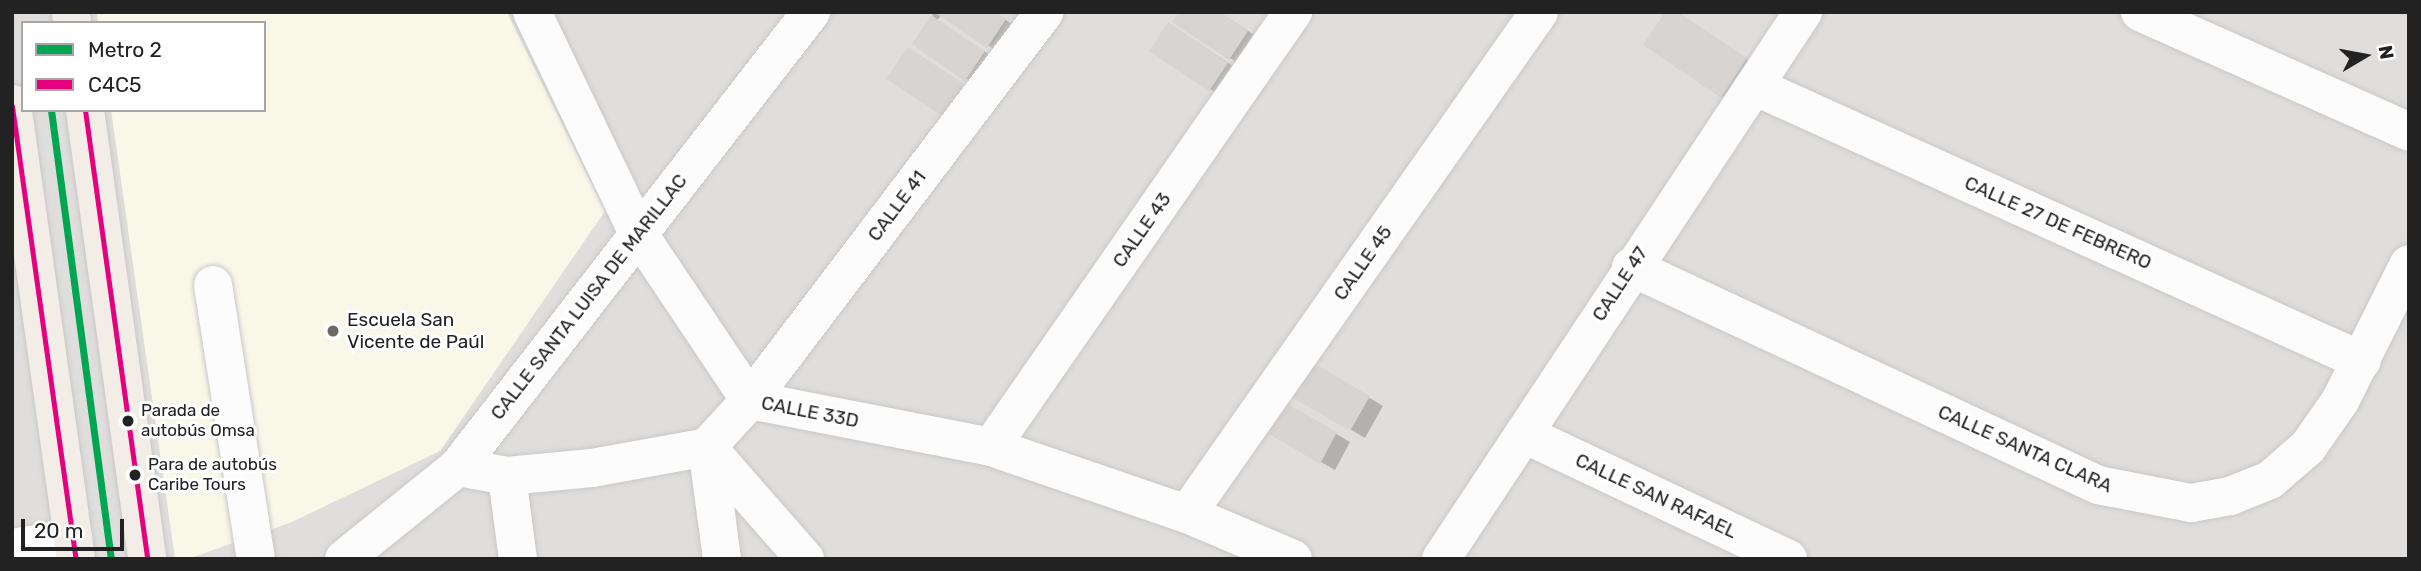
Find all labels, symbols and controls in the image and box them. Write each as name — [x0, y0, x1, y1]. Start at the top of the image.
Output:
legend — [21, 21, 266, 112]
north arrow — [2330, 21, 2400, 91]
text: Metro 2 — [88, 37, 162, 62]
text: N — [2374, 44, 2399, 61]
text: C4C5 — [88, 72, 142, 97]
street label: CALLE 41 — [863, 166, 931, 246]
street label: CALLE SANTA LUISA DE MARILLAC — [486, 169, 692, 425]
street label: CALLE 27 DE FEBRERO — [1961, 171, 2155, 275]
street label: CALLE 43 — [1108, 188, 1176, 272]
street label: CALLE 45 — [1329, 221, 1397, 305]
street label: CALLE 47 — [1588, 243, 1652, 325]
place label: Escuela San Vicente de Paúl — [347, 309, 484, 353]
marker: Escuela San Vicente de Paúl — [325, 323, 341, 339]
street label: CALLE 33D — [759, 391, 861, 433]
street label: CALLE SANTA CLARA — [1934, 400, 2116, 498]
place label: Parada de autobús Omsa — [141, 401, 255, 441]
marker: Parada de autobús Omsa — [121, 414, 135, 428]
street label: CALLE SAN RAFAEL — [1572, 449, 1740, 543]
place label: Para de autobús Caribe Tours — [148, 455, 277, 495]
marker: Para de autobús Caribe Tours — [128, 468, 142, 482]
scale bar — [24, 504, 128, 548]
text: 20 m — [34, 518, 83, 543]

